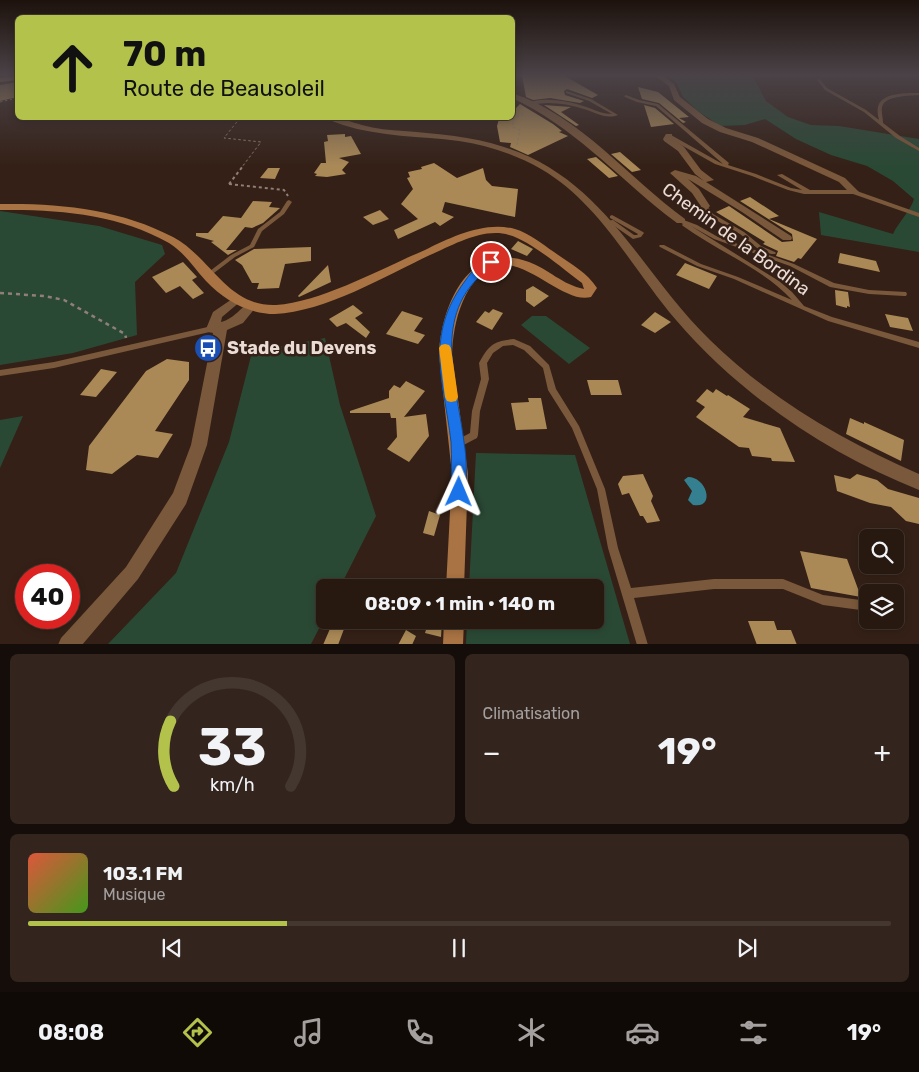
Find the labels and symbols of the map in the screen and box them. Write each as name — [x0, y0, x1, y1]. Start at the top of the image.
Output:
street label: Chemin de la Bordina — [658, 178, 814, 300]
pin — [470, 241, 512, 283]
bus stop icon: Stade du Devens — [193, 333, 223, 363]
place label: Stade du Devens — [227, 337, 376, 359]
position arrow — [432, 465, 484, 517]
speed limit sign: 40 — [15, 564, 80, 629]

